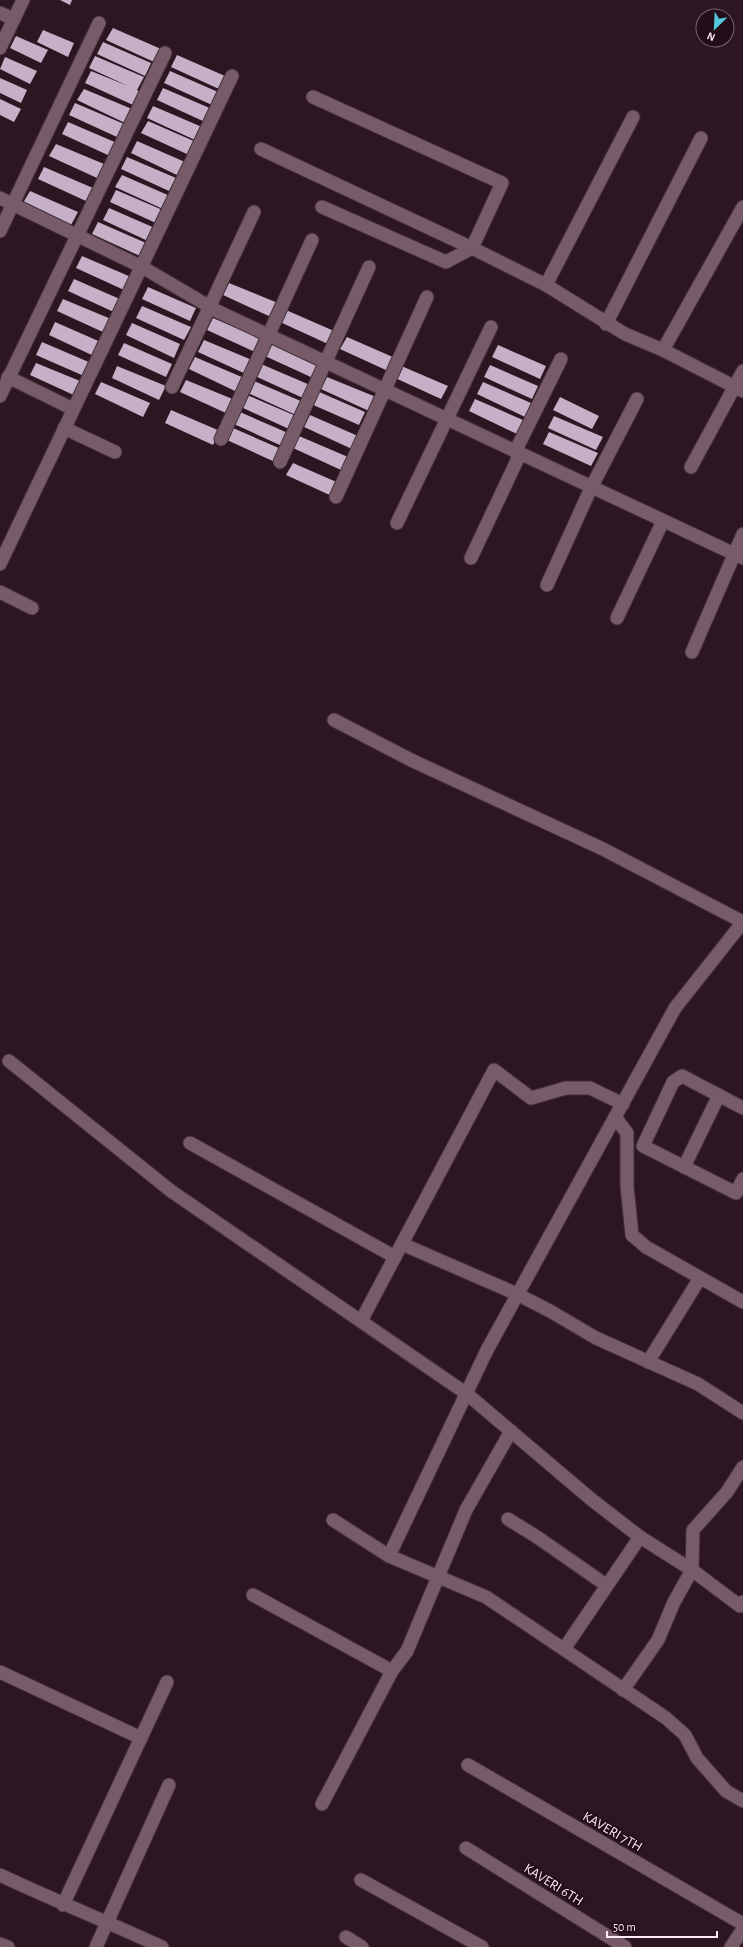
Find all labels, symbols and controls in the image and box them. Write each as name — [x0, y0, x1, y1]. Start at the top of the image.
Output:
north arrow — [695, 8, 735, 48]
text: N — [705, 30, 717, 43]
street label: KAVERI 7TH — [580, 1809, 645, 1854]
street label: KAVERI 6TH — [521, 1861, 586, 1909]
scale bar — [607, 1913, 717, 1939]
text: 50 m — [613, 1921, 636, 1933]

